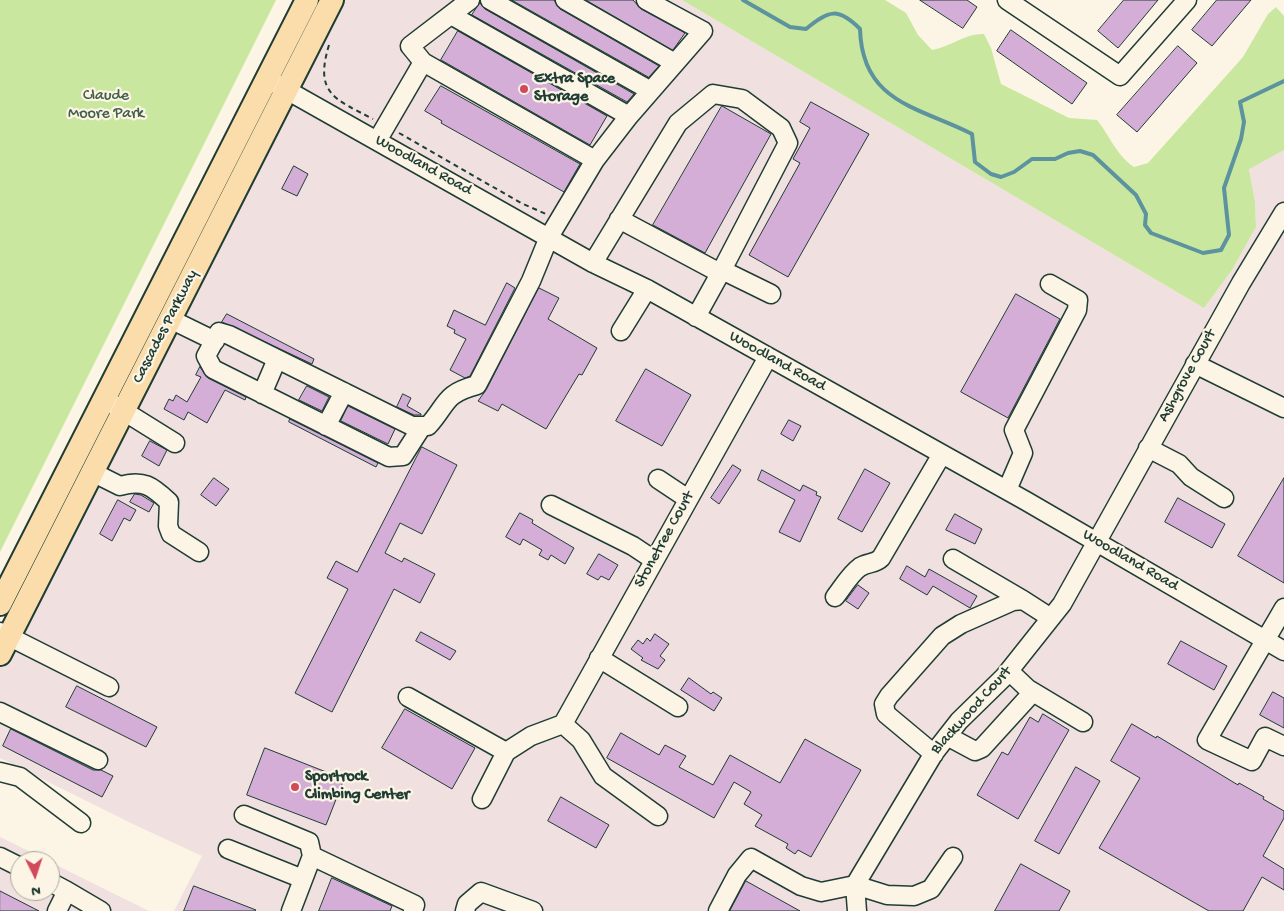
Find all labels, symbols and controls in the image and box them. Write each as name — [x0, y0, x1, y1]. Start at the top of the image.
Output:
place label: Extra Space Storage — [534, 70, 615, 108]
marker: Extra Space Storage — [518, 83, 530, 95]
park label: Claude Moore Park — [68, 87, 144, 125]
street label: Woodland Road — [371, 131, 475, 201]
street label: Cascades Parkway — [129, 267, 203, 387]
street label: Ashgrove Court — [1155, 326, 1221, 426]
street label: Woodland Road — [725, 327, 829, 397]
street label: Stonetree Court — [631, 488, 699, 592]
street label: Woodland Road — [1079, 526, 1181, 596]
street label: Blackwood Court — [927, 663, 1017, 759]
place label: Sportrock Climbing Center — [305, 768, 409, 806]
marker: Sportrock Climbing Center — [289, 781, 301, 793]
north arrow — [10, 851, 60, 901]
text: N — [31, 882, 41, 899]

